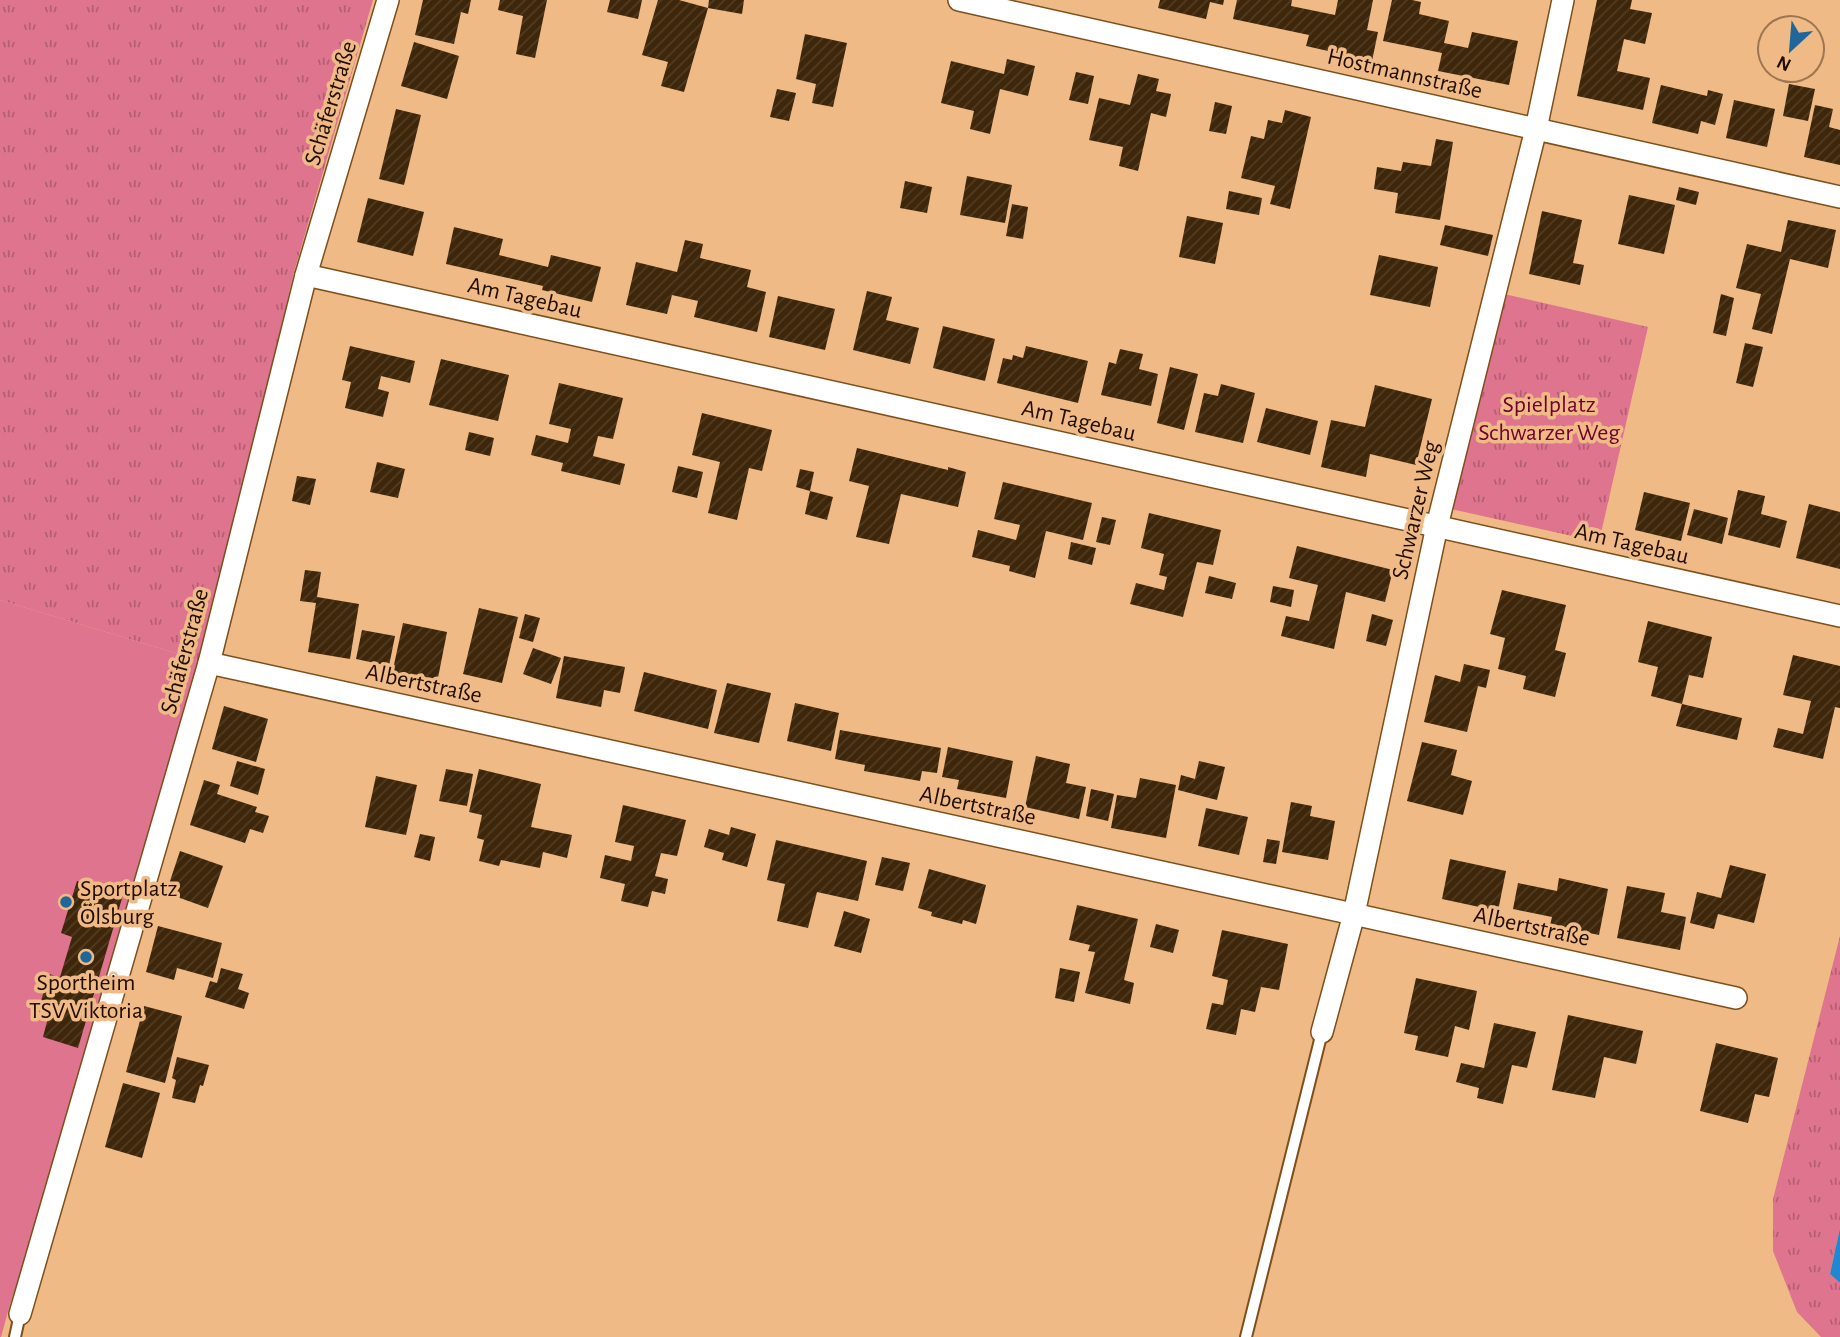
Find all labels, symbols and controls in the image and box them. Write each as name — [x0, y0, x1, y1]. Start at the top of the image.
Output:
north arrow — [1756, 14, 1826, 84]
street label: Schäferstraße — [301, 38, 361, 168]
street label: Hostmannstraße — [1325, 44, 1485, 103]
text: N — [1774, 51, 1794, 74]
street label: Am Tagebau — [465, 273, 584, 323]
park label: Spielplatz Schwarzer Weg — [1478, 393, 1620, 445]
street label: Am Tagebau — [1019, 396, 1138, 446]
street label: Schwarzer Weg — [1388, 438, 1444, 582]
street label: Am Tagebau — [1572, 519, 1691, 569]
street label: Schäferstraße — [157, 586, 213, 716]
street label: Albertstraße — [364, 660, 484, 708]
street label: Albertstraße — [918, 782, 1038, 830]
place label: Sportplatz Ölsburg — [80, 877, 177, 929]
marker: Sportplatz Ölsburg — [58, 894, 74, 910]
street label: Albertstraße — [1472, 903, 1592, 951]
marker: Sportheim TSV Viktoria — [78, 949, 94, 965]
place label: Sportheim TSV Viktoria — [29, 971, 143, 1023]

